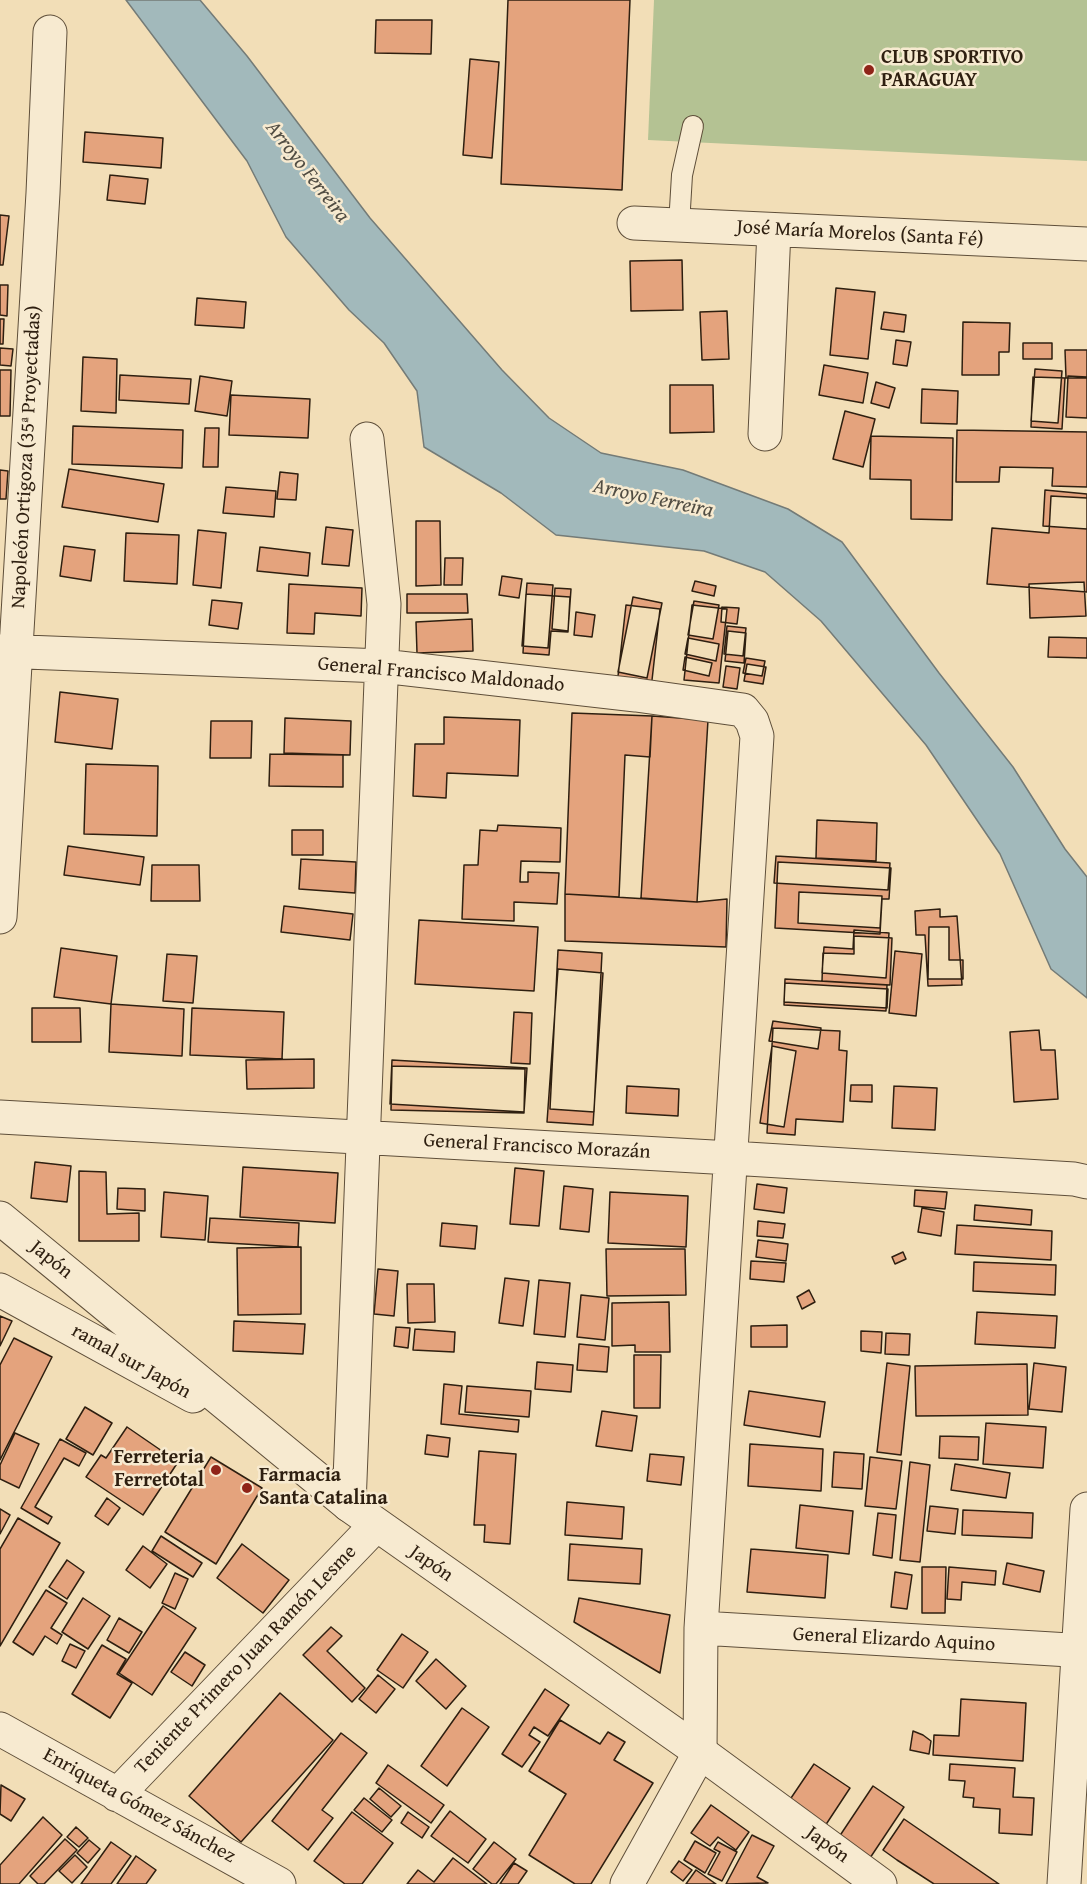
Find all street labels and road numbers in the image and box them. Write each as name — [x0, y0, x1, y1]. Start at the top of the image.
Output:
street label: José María Morelos (Santa Fé) — [736, 216, 984, 252]
street label: Napoleón Ortigoza (35ª Proyectadas) — [7, 305, 47, 609]
street label: General Francisco Maldonado — [317, 652, 565, 698]
street label: General Francisco Morazán — [423, 1129, 651, 1165]
street label: Japón — [25, 1236, 77, 1284]
street label: ramal sur Japón — [67, 1319, 195, 1405]
street label: Teniente Primero Juan Ramón Lesme — [130, 1540, 362, 1780]
street label: Japón — [404, 1540, 458, 1588]
street label: General Elizardo Aquino — [792, 1623, 996, 1657]
street label: Enriqueta Gómez Sánchez — [39, 1743, 239, 1869]
street label: Japón — [801, 1821, 853, 1869]

